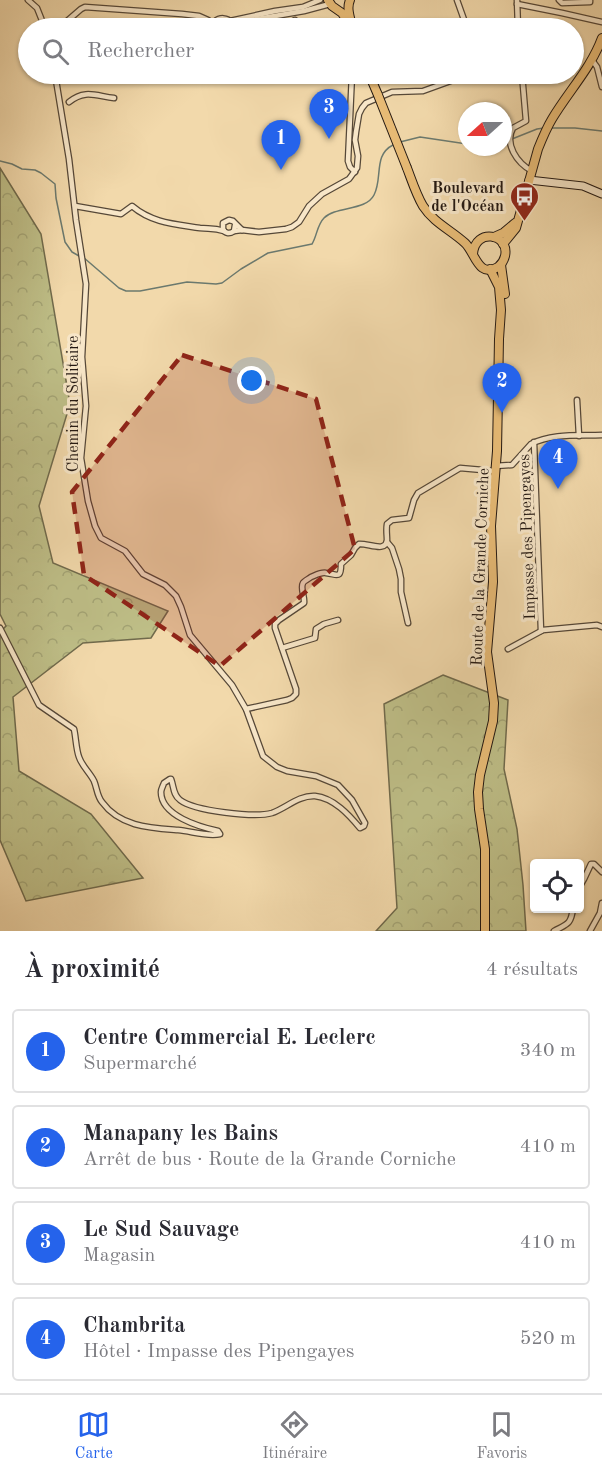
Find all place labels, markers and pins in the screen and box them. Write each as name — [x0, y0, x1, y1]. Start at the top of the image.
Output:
pin: 3 — [310, 90, 348, 139]
pin: 1 — [262, 120, 300, 170]
bus stop icon: Boulevard de l'Océan — [509, 180, 541, 222]
place label: Boulevard de l'Océan — [431, 181, 504, 215]
pin: 2 — [482, 364, 522, 413]
pin: 4 — [538, 440, 578, 489]

